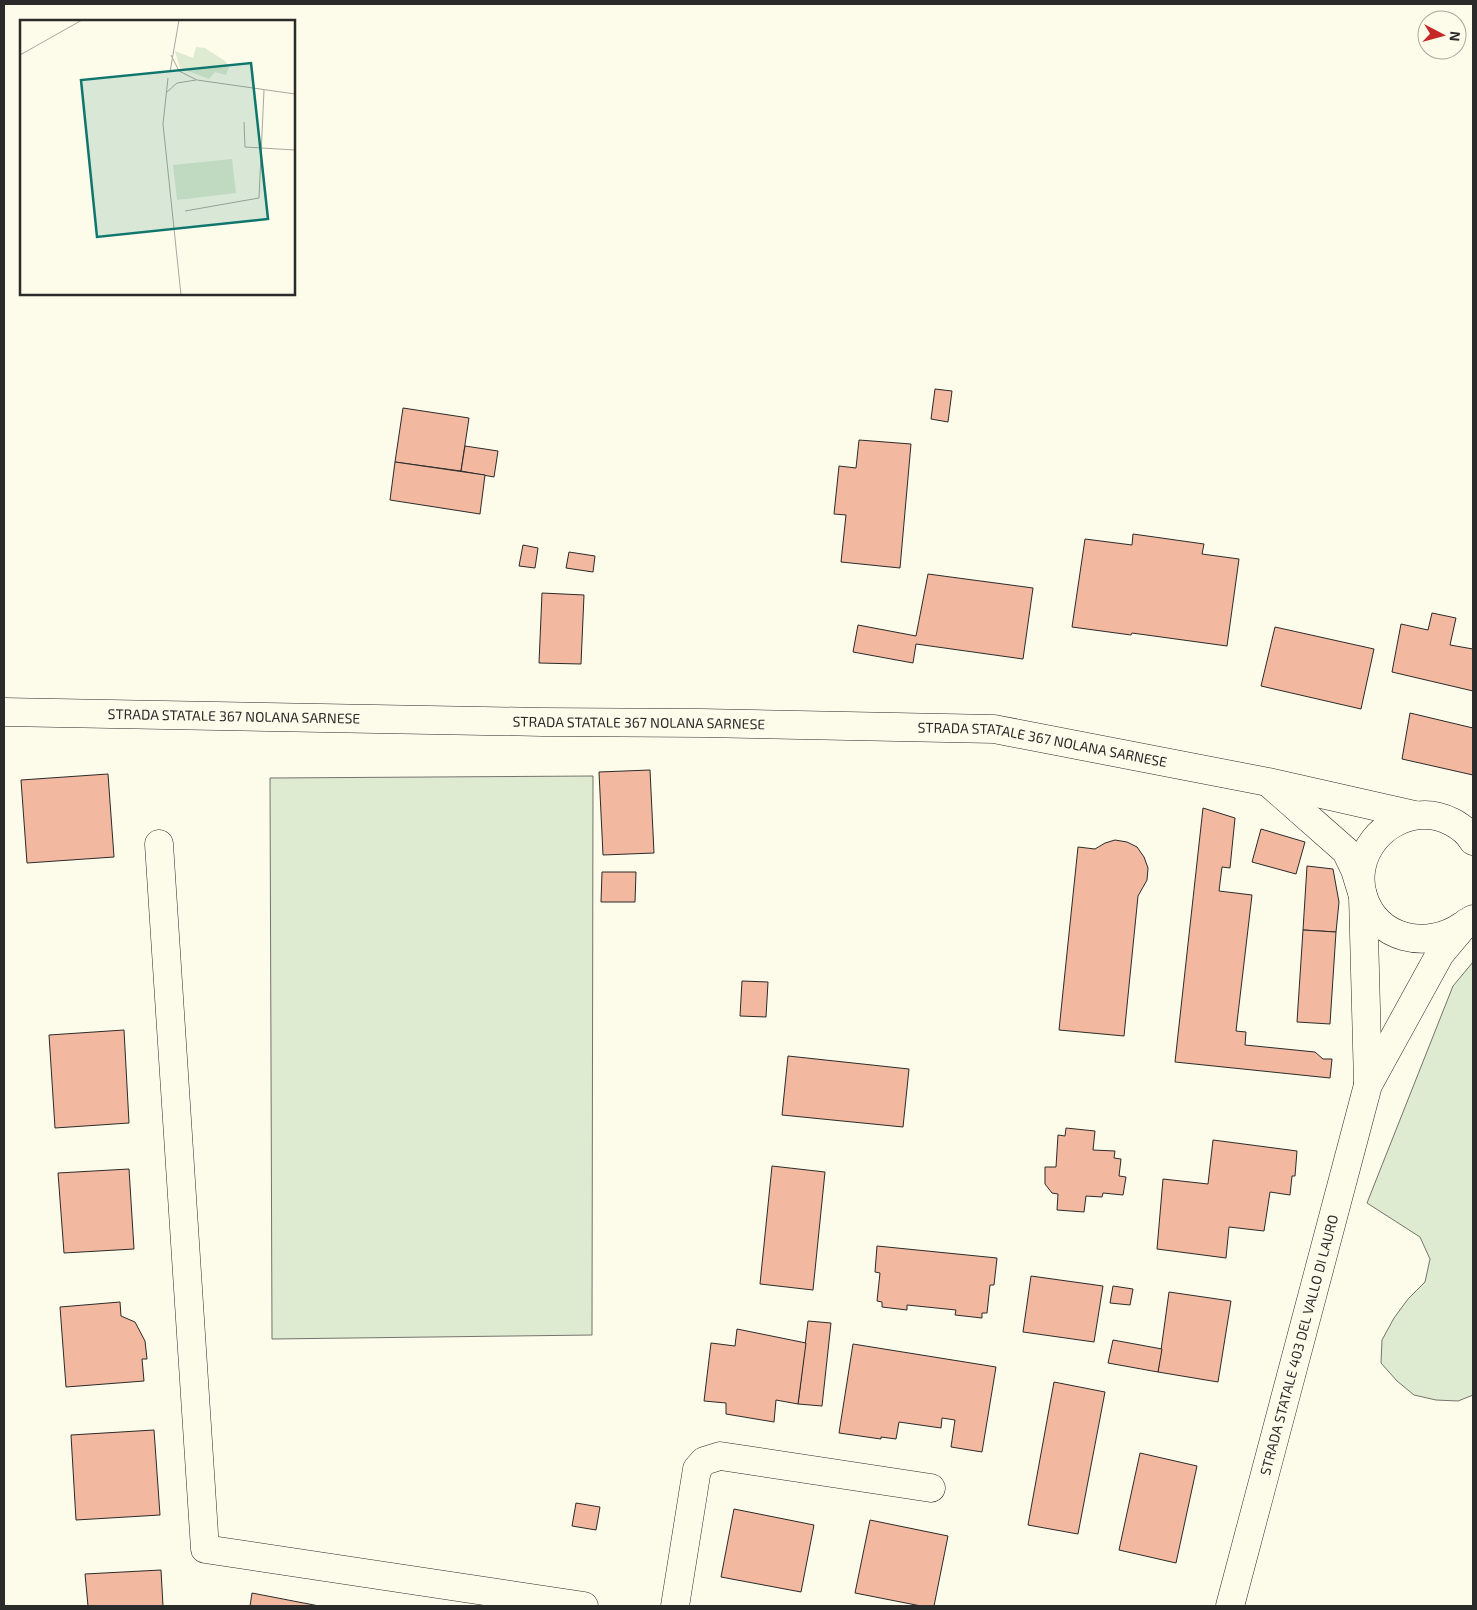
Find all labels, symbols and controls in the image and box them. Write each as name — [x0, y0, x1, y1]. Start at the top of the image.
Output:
north arrow — [1417, 10, 1467, 60]
inset map — [20, 20, 295, 295]
text: N — [1446, 30, 1464, 42]
street label: STRADA STATALE 367 NOLANA SARNESE — [107, 705, 361, 727]
street label: STRADA STATALE 367 NOLANA SARNESE — [512, 712, 766, 732]
street label: STRADA STATALE 367 NOLANA SARNESE — [917, 718, 1169, 770]
street label: STRADA STATALE 403 DEL VALLO DI LAURO — [1256, 1213, 1341, 1477]

